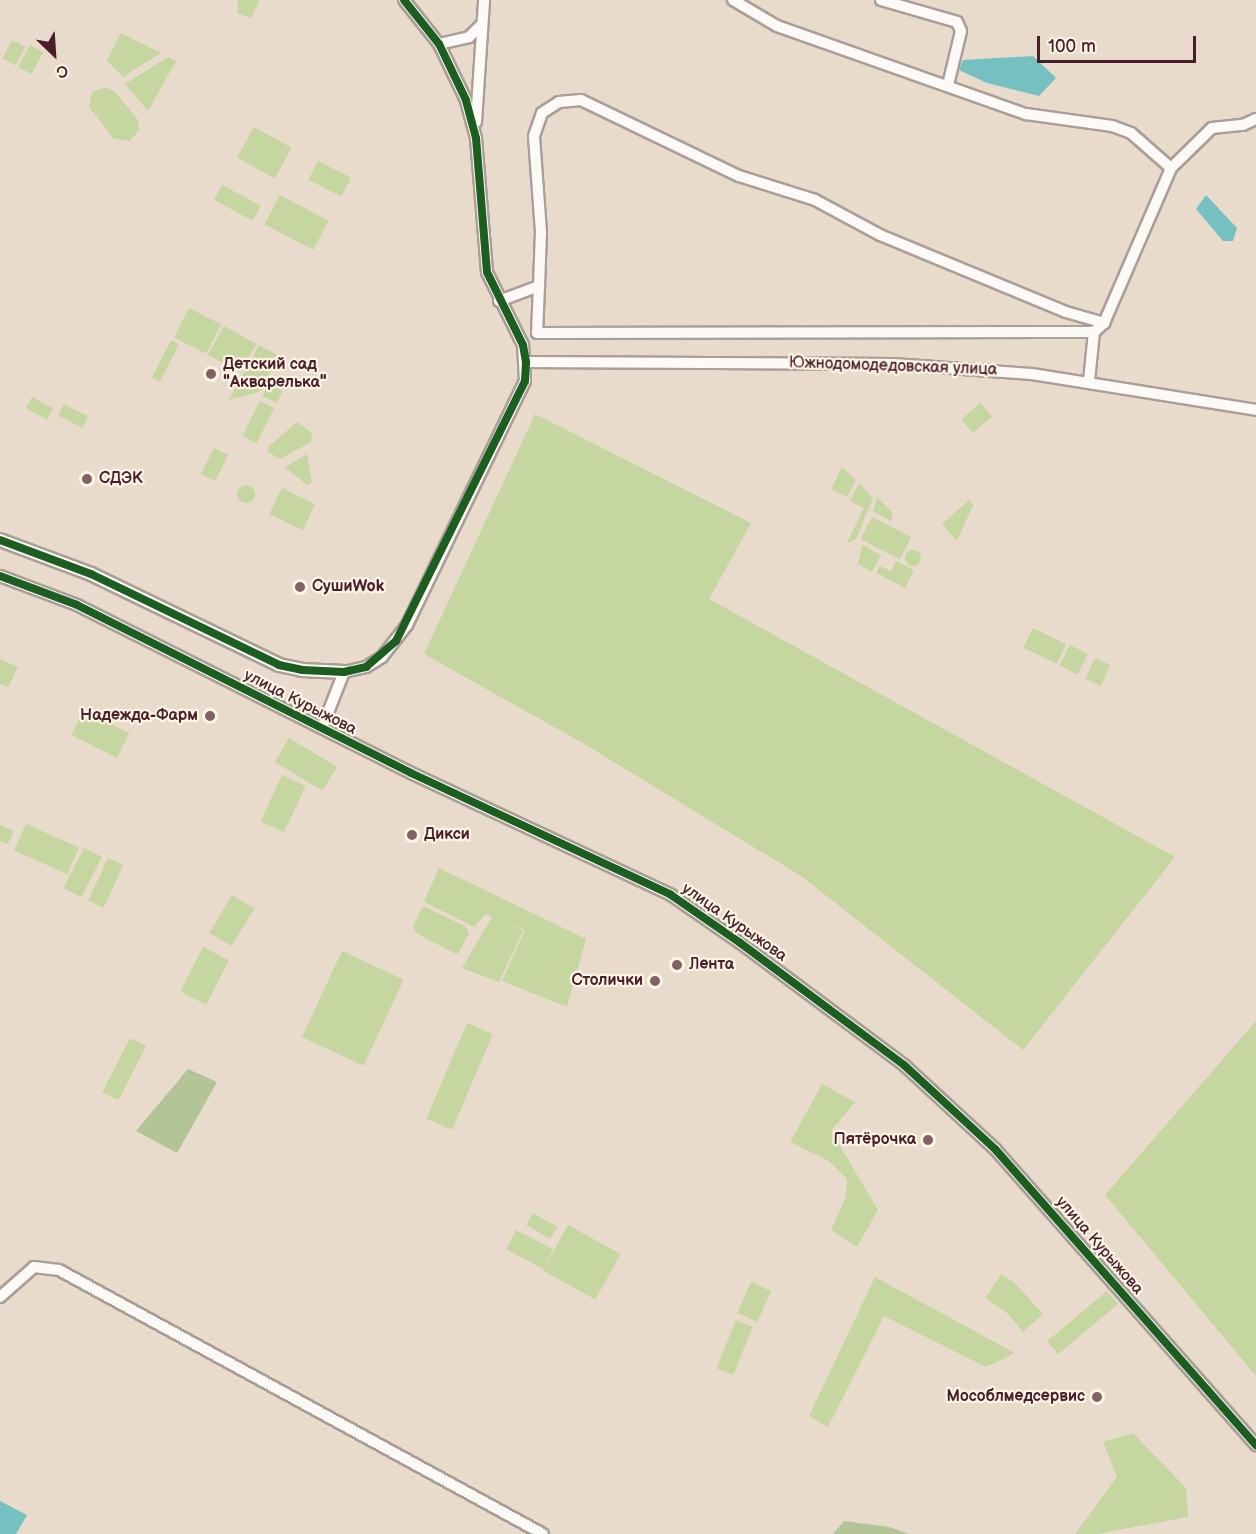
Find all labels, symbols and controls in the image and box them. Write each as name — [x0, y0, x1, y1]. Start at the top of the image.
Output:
north arrow — [24, 24, 84, 84]
scale bar — [1040, 24, 1199, 62]
text: 100 m — [1048, 36, 1096, 57]
text: С — [53, 60, 71, 82]
street label: Южнодомодедовская улица — [789, 354, 997, 380]
place label: Детский сад "Акварелька" — [223, 355, 327, 393]
marker: Детский сад "Акварелька" — [204, 367, 218, 381]
place label: СДЭК — [99, 469, 143, 489]
marker: СДЭК — [80, 472, 94, 486]
place label: СушиWok — [312, 577, 384, 597]
marker: СушиWok — [293, 580, 307, 594]
street label: улица Курыжова — [240, 666, 360, 740]
place label: Надежда-Фарм — [80, 706, 198, 726]
marker: Надежда-Фарм — [203, 709, 217, 723]
place label: Дикси — [424, 825, 470, 845]
marker: Дикси — [405, 828, 419, 842]
street label: улица Курыжова — [678, 880, 790, 966]
place label: Лента — [689, 955, 734, 975]
marker: Лента — [670, 958, 684, 972]
place label: Столички — [571, 971, 643, 991]
marker: Столички — [648, 974, 662, 988]
place label: Пятёрочка — [834, 1130, 916, 1150]
marker: Пятёрочка — [921, 1133, 935, 1147]
street label: улица Курыжова — [1051, 1193, 1147, 1299]
place label: Мособлмедсервис — [946, 1387, 1085, 1407]
marker: Мособлмедсервис — [1090, 1390, 1104, 1404]

